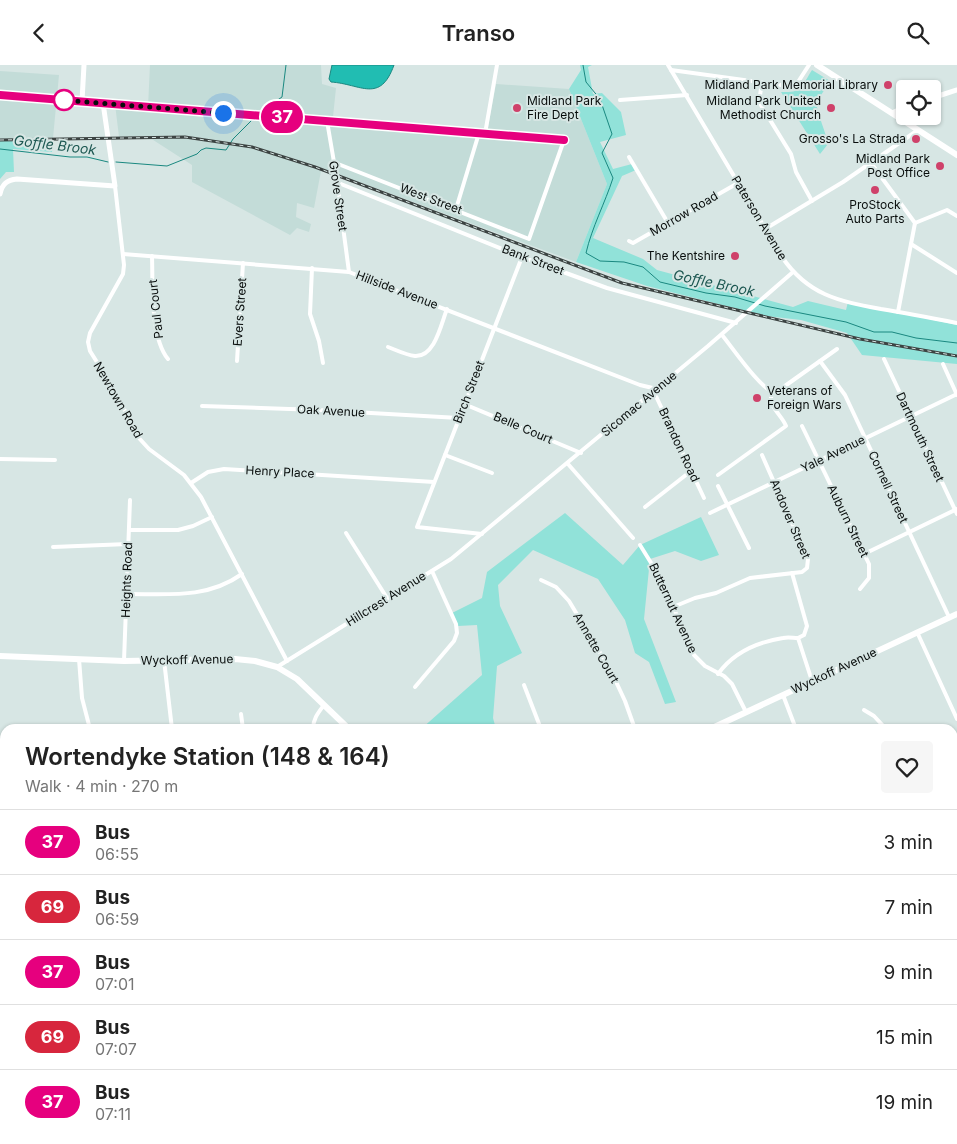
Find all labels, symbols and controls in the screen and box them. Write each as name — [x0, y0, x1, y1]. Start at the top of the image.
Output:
icon: back — [25, 19, 53, 47]
icon: search — [904, 19, 932, 47]
text: Transo — [442, 20, 515, 46]
place label: Midland Park Memorial Library — [704, 77, 878, 92]
marker: Midland Park Memorial Library — [882, 79, 894, 91]
map controls — [896, 80, 941, 125]
button: locate — [896, 80, 941, 125]
unlabelled marker — [53, 89, 75, 111]
place label: Midland Park Fire Dept — [527, 93, 602, 122]
place label: Midland Park United Methodist Church — [706, 93, 821, 122]
your location — [211, 101, 236, 126]
line badge: 37 — [260, 101, 304, 133]
marker: Midland Park Fire Dept — [511, 102, 523, 114]
marker: Midland Park United Methodist Church — [825, 102, 837, 114]
text: 37 — [271, 106, 293, 127]
water label: Goffle Brook — [13, 131, 98, 158]
place label: Grosso's La Strada — [799, 131, 906, 146]
marker: Grosso's La Strada — [910, 133, 922, 145]
place label: Midland Park Post Office — [856, 151, 930, 180]
street label: Grove Street — [326, 160, 351, 232]
marker: Midland Park Post Office — [934, 160, 946, 172]
street label: Paterson Avenue — [728, 173, 791, 263]
street label: West Street — [398, 180, 465, 217]
marker: ProStock Auto Parts — [869, 184, 881, 196]
street label: Morrow Road — [647, 188, 720, 239]
place label: ProStock Auto Parts — [845, 197, 905, 226]
street label: Bank Street — [500, 241, 567, 278]
place label: The Kentshire — [647, 248, 725, 263]
marker: The Kentshire — [729, 250, 741, 262]
water label: Goffle Brook — [672, 266, 757, 299]
street label: Hillside Avenue — [354, 267, 440, 312]
street label: Evers Street — [230, 277, 249, 347]
street label: Paul Court — [145, 279, 166, 339]
street label: Birch Street — [450, 358, 487, 425]
street label: Newtown Road — [91, 359, 146, 441]
street label: Sicomac Avenue — [598, 368, 680, 440]
place label: Veterans of Foreign Wars — [767, 383, 842, 412]
street label: Dartmouth Street — [893, 390, 948, 484]
marker: Veterans of Foreign Wars — [751, 392, 763, 404]
street label: Oak Avenue — [297, 401, 365, 420]
street label: Brandon Road — [656, 405, 703, 484]
street label: Belle Court — [491, 408, 555, 447]
street label: Yale Avenue — [798, 432, 867, 476]
street label: Cornell Street — [865, 448, 912, 525]
street label: Henry Place — [245, 462, 315, 481]
street label: Andover Street — [767, 477, 814, 561]
street label: Auburn Street — [824, 482, 873, 560]
street label: Heights Road — [118, 542, 135, 618]
street label: Butternut Avenue — [646, 560, 701, 655]
street label: Hillcrest Avenue — [343, 568, 429, 629]
street label: Annette Court — [570, 610, 623, 686]
street label: Wyckoff Avenue — [789, 644, 879, 697]
street label: Wyckoff Avenue — [141, 651, 233, 668]
button: heart — [881, 741, 933, 793]
text: Wortendyke Station (148 & 164) — [25, 742, 390, 771]
text: Walk · 4 min · 270 m — [25, 776, 178, 796]
text: Bus — [95, 821, 130, 844]
text: 37 — [41, 831, 64, 852]
text: 3 min — [883, 831, 933, 854]
text: 06:55 — [95, 844, 139, 864]
text: Bus — [95, 886, 130, 909]
text: 69 — [41, 896, 64, 917]
text: 7 min — [884, 896, 933, 919]
text: 06:59 — [95, 909, 139, 929]
text: Bus — [95, 951, 130, 974]
text: 37 — [41, 961, 64, 982]
text: 9 min — [883, 961, 933, 984]
text: 07:01 — [95, 974, 135, 994]
text: Bus — [95, 1016, 130, 1039]
text: 69 — [41, 1026, 64, 1047]
text: 15 min — [876, 1026, 933, 1049]
text: 07:07 — [95, 1039, 137, 1059]
text: Bus — [95, 1081, 130, 1104]
text: 37 — [41, 1091, 64, 1112]
text: 19 min — [876, 1091, 933, 1114]
text: 07:11 — [95, 1104, 131, 1124]

